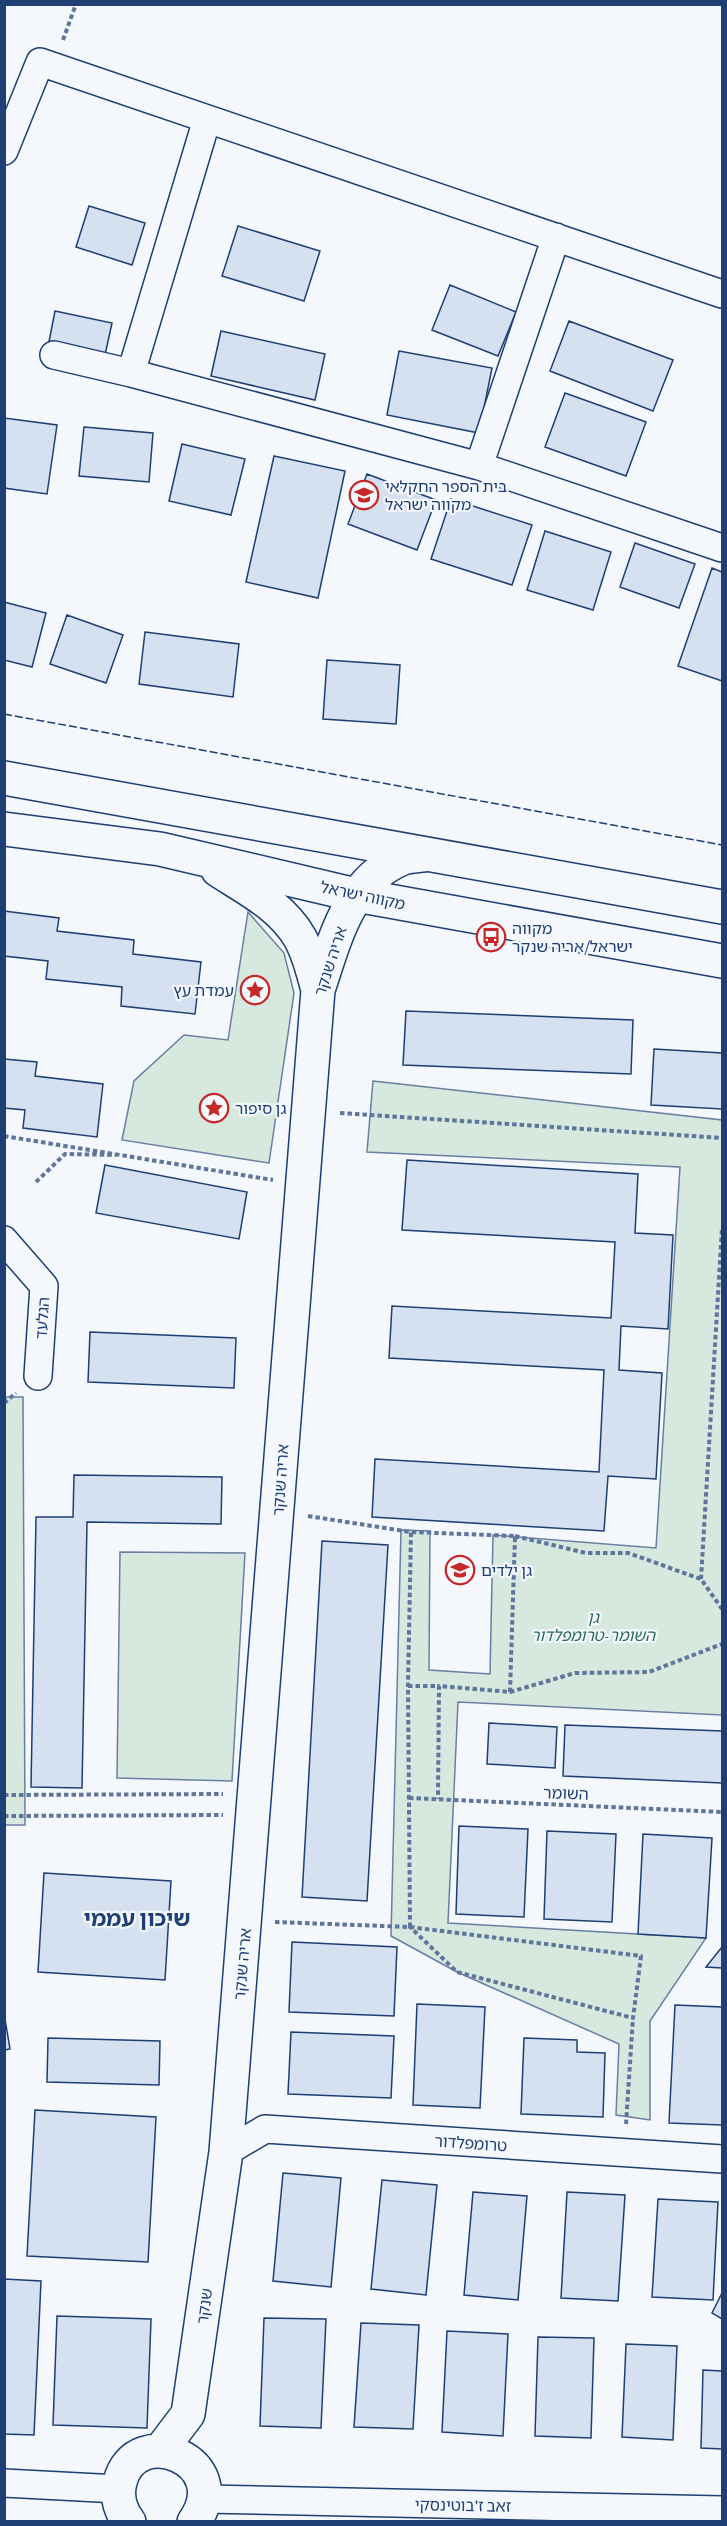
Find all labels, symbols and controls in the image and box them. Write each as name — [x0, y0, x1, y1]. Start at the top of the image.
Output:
place label: בית הספר החקלאי מקווה ישראל — [385, 478, 507, 513]
school or university icon: בית הספר החקלאי מקווה ישראל — [348, 479, 380, 511]
street label: מקווה ישראל — [319, 878, 407, 913]
place label: מקווה ישראל/אריה שנקר — [512, 920, 633, 955]
bus stop icon: מקווה ישראל/אריה שנקר — [475, 921, 507, 953]
street label: אריה שנקר — [311, 924, 350, 998]
place icon: עמדת עץ — [239, 974, 271, 1006]
place label: עמדת עץ — [173, 982, 234, 999]
place icon: גן סיפור — [198, 1092, 230, 1124]
place label: גן סיפור — [235, 1100, 287, 1117]
street label: הגלעד — [33, 1296, 52, 1340]
street label: אריה שנקר — [270, 1443, 291, 1517]
school or university icon: גן ילדים — [444, 1554, 476, 1586]
place label: גן ילדים — [481, 1562, 532, 1579]
park label: גן השומר-טרומפלדור — [531, 1609, 656, 1644]
street label: השומר — [543, 1784, 589, 1803]
district label: שיכון עממי — [84, 1906, 191, 1931]
street label: אריה שנקר — [231, 1927, 254, 2001]
street label: טרומפלדור — [434, 2132, 508, 2155]
street label: שנקר — [194, 2287, 215, 2325]
street label: זאב ז'בוטינסקי — [415, 2496, 511, 2515]

